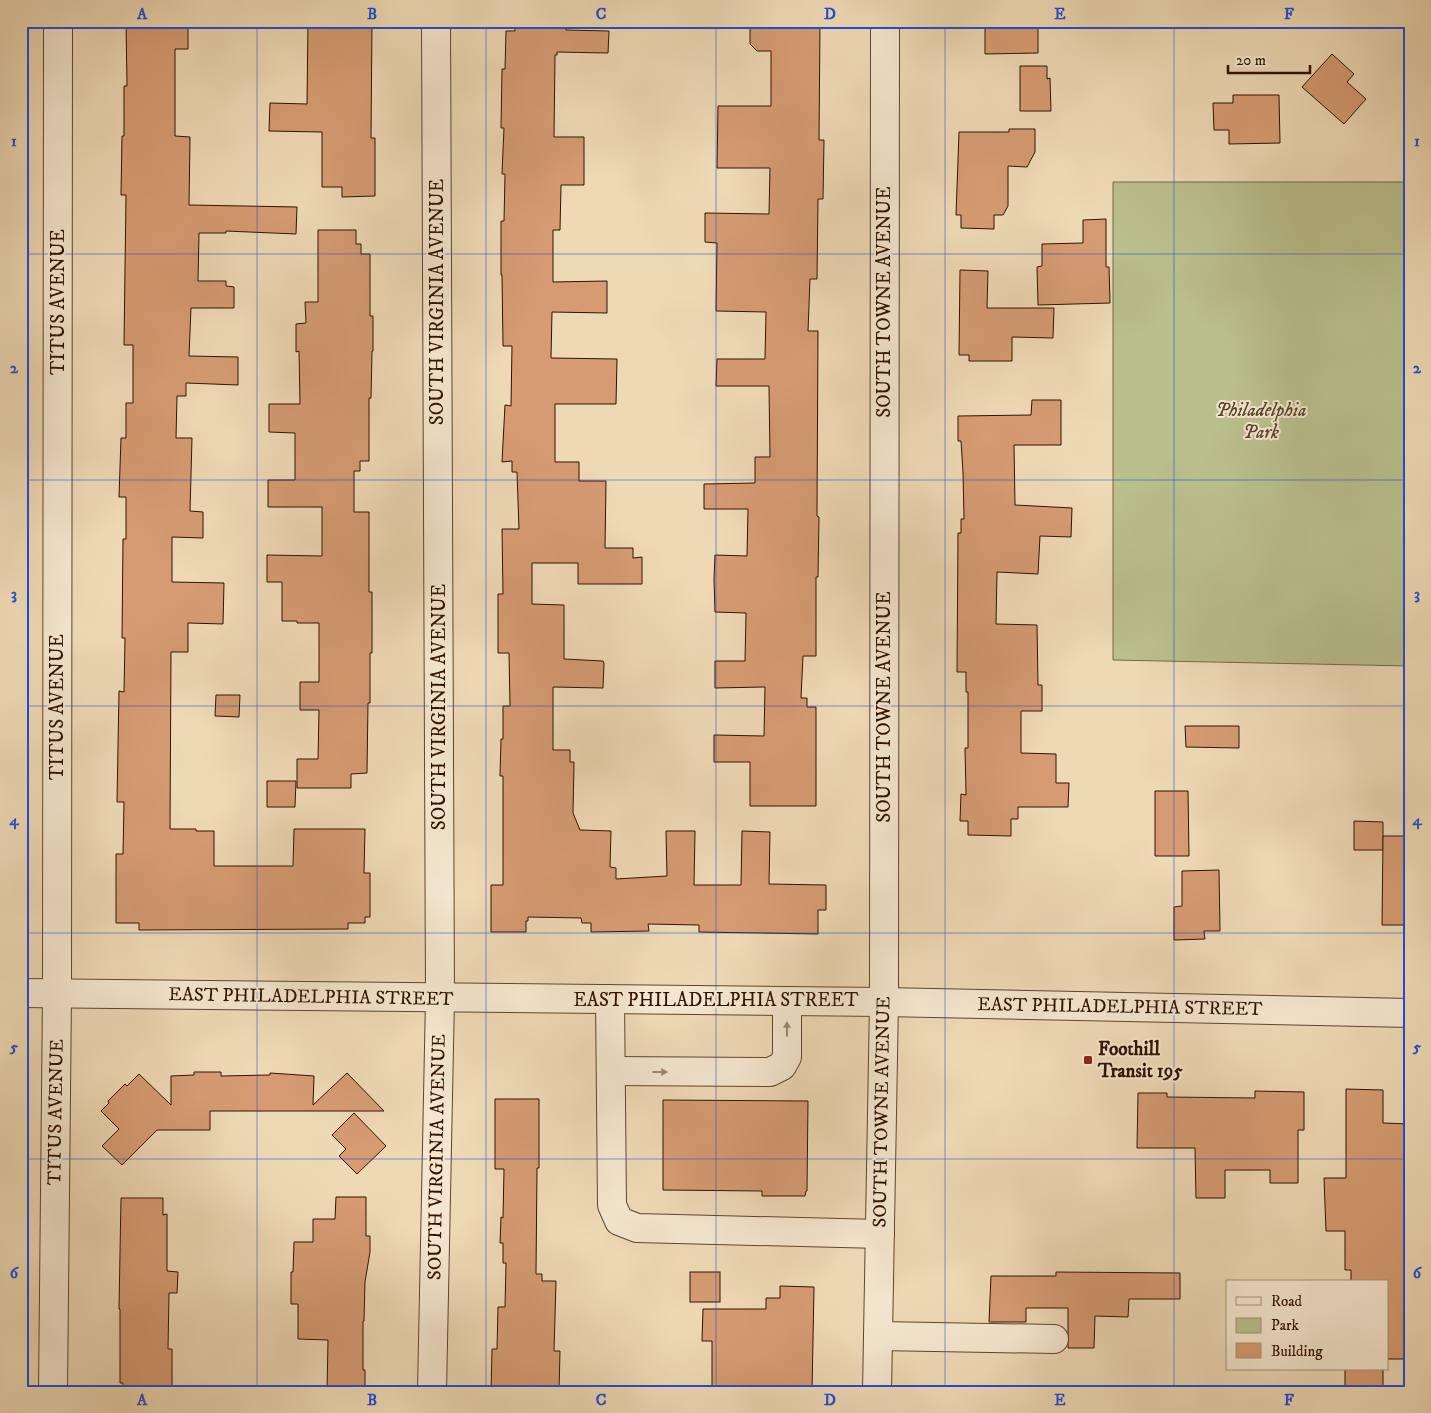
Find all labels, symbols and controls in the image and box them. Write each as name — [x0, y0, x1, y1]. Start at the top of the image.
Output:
text: A — [136, 4, 148, 24]
text: B — [367, 4, 377, 24]
text: C — [596, 4, 606, 24]
text: D — [824, 4, 836, 24]
text: E — [1054, 4, 1066, 24]
text: F — [1284, 4, 1294, 24]
scale bar — [1228, 42, 1311, 74]
text: 20 m — [1236, 51, 1266, 70]
text: 1 — [11, 131, 17, 151]
text: 1 — [1414, 131, 1420, 151]
street label: SOUTH VIRGINIA AVENUE — [426, 179, 449, 425]
street label: SOUTH TOWNE AVENUE — [873, 186, 896, 418]
street label: TITUS AVENUE — [47, 229, 70, 375]
text: 2 — [10, 358, 19, 378]
text: 2 — [1413, 358, 1422, 378]
park label: Philadelphia Park — [1216, 399, 1306, 444]
text: 3 — [11, 584, 17, 604]
street label: SOUTH VIRGINIA AVENUE — [428, 584, 451, 830]
text: 3 — [1414, 584, 1420, 604]
street label: SOUTH TOWNE AVENUE — [873, 591, 896, 823]
street label: TITUS AVENUE — [46, 634, 69, 780]
text: 4 — [8, 810, 19, 830]
text: 4 — [1411, 810, 1422, 830]
street label: EAST PHILADELPHIA STREET — [168, 983, 454, 1011]
street label: EAST PHILADELPHIA STREET — [573, 989, 859, 1012]
street label: EAST PHILADELPHIA STREET — [977, 993, 1263, 1021]
street label: SOUTH TOWNE AVENUE — [868, 996, 896, 1228]
one-way arrow — [783, 1021, 791, 1037]
street label: SOUTH VIRGINIA AVENUE — [423, 1034, 451, 1280]
text: 5 — [9, 1037, 18, 1057]
text: 5 — [1412, 1037, 1421, 1057]
place label: Foothill Transit 195 — [1097, 1038, 1183, 1083]
street label: TITUS AVENUE — [43, 1039, 69, 1185]
marker: Foothill Transit 195 — [1082, 1054, 1094, 1066]
one-way arrow — [652, 1068, 668, 1076]
text: 6 — [10, 1263, 20, 1283]
text: 6 — [1413, 1263, 1423, 1283]
legend — [1226, 1280, 1388, 1370]
text: Road — [1271, 1292, 1303, 1311]
text: Park — [1271, 1316, 1300, 1335]
text: Building — [1271, 1342, 1323, 1361]
text: A — [136, 1390, 148, 1410]
text: B — [367, 1390, 377, 1410]
text: C — [596, 1390, 606, 1410]
text: D — [824, 1390, 836, 1410]
text: E — [1054, 1390, 1066, 1410]
text: F — [1284, 1390, 1294, 1410]

